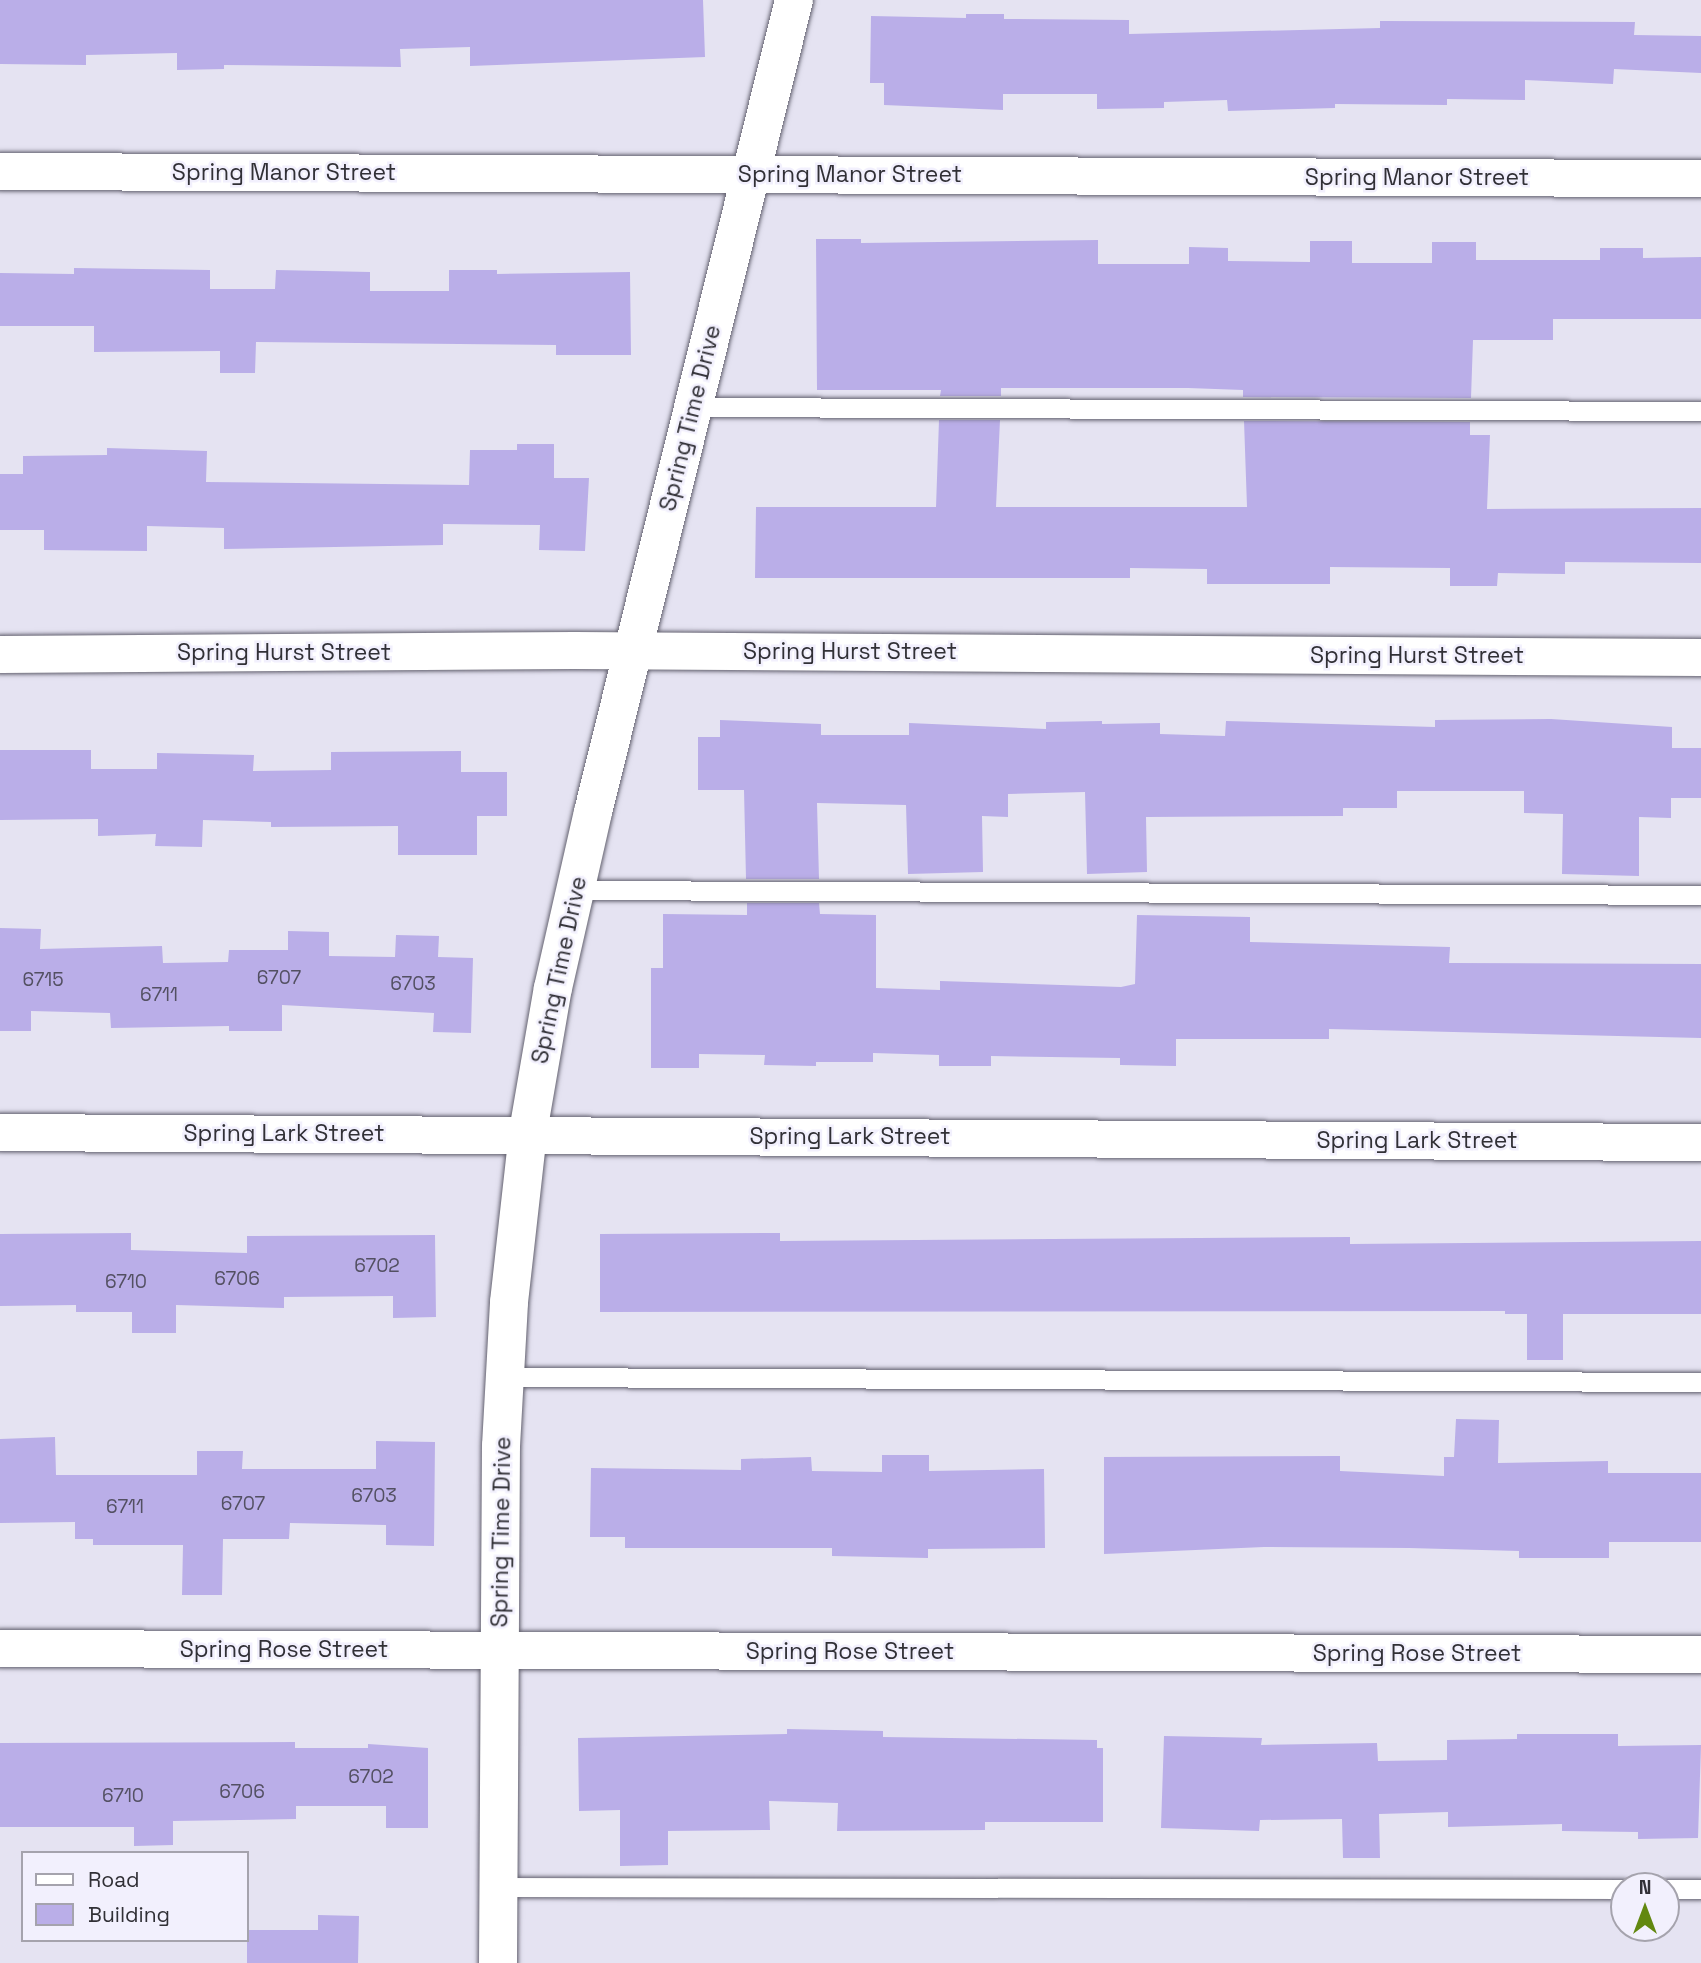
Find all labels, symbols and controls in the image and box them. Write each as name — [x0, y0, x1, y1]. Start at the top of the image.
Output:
street label: Spring Manor Street — [172, 158, 396, 186]
street label: Spring Manor Street — [738, 160, 962, 188]
street label: Spring Manor Street — [1305, 163, 1529, 191]
street label: Spring Time Drive — [653, 322, 727, 514]
street label: Spring Hurst Street — [743, 637, 957, 665]
street label: Spring Hurst Street — [177, 638, 391, 666]
street label: Spring Hurst Street — [1310, 641, 1524, 669]
street label: Spring Time Drive — [526, 874, 592, 1066]
house number: 6707 — [257, 967, 301, 989]
house number: 6715 — [22, 969, 64, 991]
house number: 6703 — [390, 973, 436, 995]
house number: 6711 — [140, 984, 178, 1006]
street label: Spring Lark Street — [183, 1119, 385, 1147]
street label: Spring Lark Street — [749, 1122, 951, 1150]
street label: Spring Lark Street — [1316, 1126, 1518, 1154]
house number: 6702 — [354, 1255, 400, 1277]
house number: 6706 — [214, 1268, 260, 1290]
house number: 6710 — [105, 1271, 147, 1293]
street label: Spring Time Drive — [486, 1436, 516, 1628]
house number: 6703 — [351, 1485, 397, 1507]
house number: 6707 — [221, 1493, 265, 1515]
house number: 6711 — [106, 1496, 144, 1518]
street label: Spring Rose Street — [180, 1635, 388, 1663]
street label: Spring Rose Street — [746, 1637, 954, 1665]
street label: Spring Rose Street — [1313, 1639, 1521, 1667]
house number: 6702 — [348, 1766, 394, 1788]
house number: 6706 — [219, 1781, 265, 1803]
house number: 6710 — [102, 1785, 144, 1807]
legend — [21, 1851, 248, 1942]
text: Road — [88, 1866, 140, 1893]
north arrow — [1610, 1872, 1680, 1942]
text: N — [1639, 1875, 1651, 1900]
text: Building — [88, 1901, 170, 1928]

